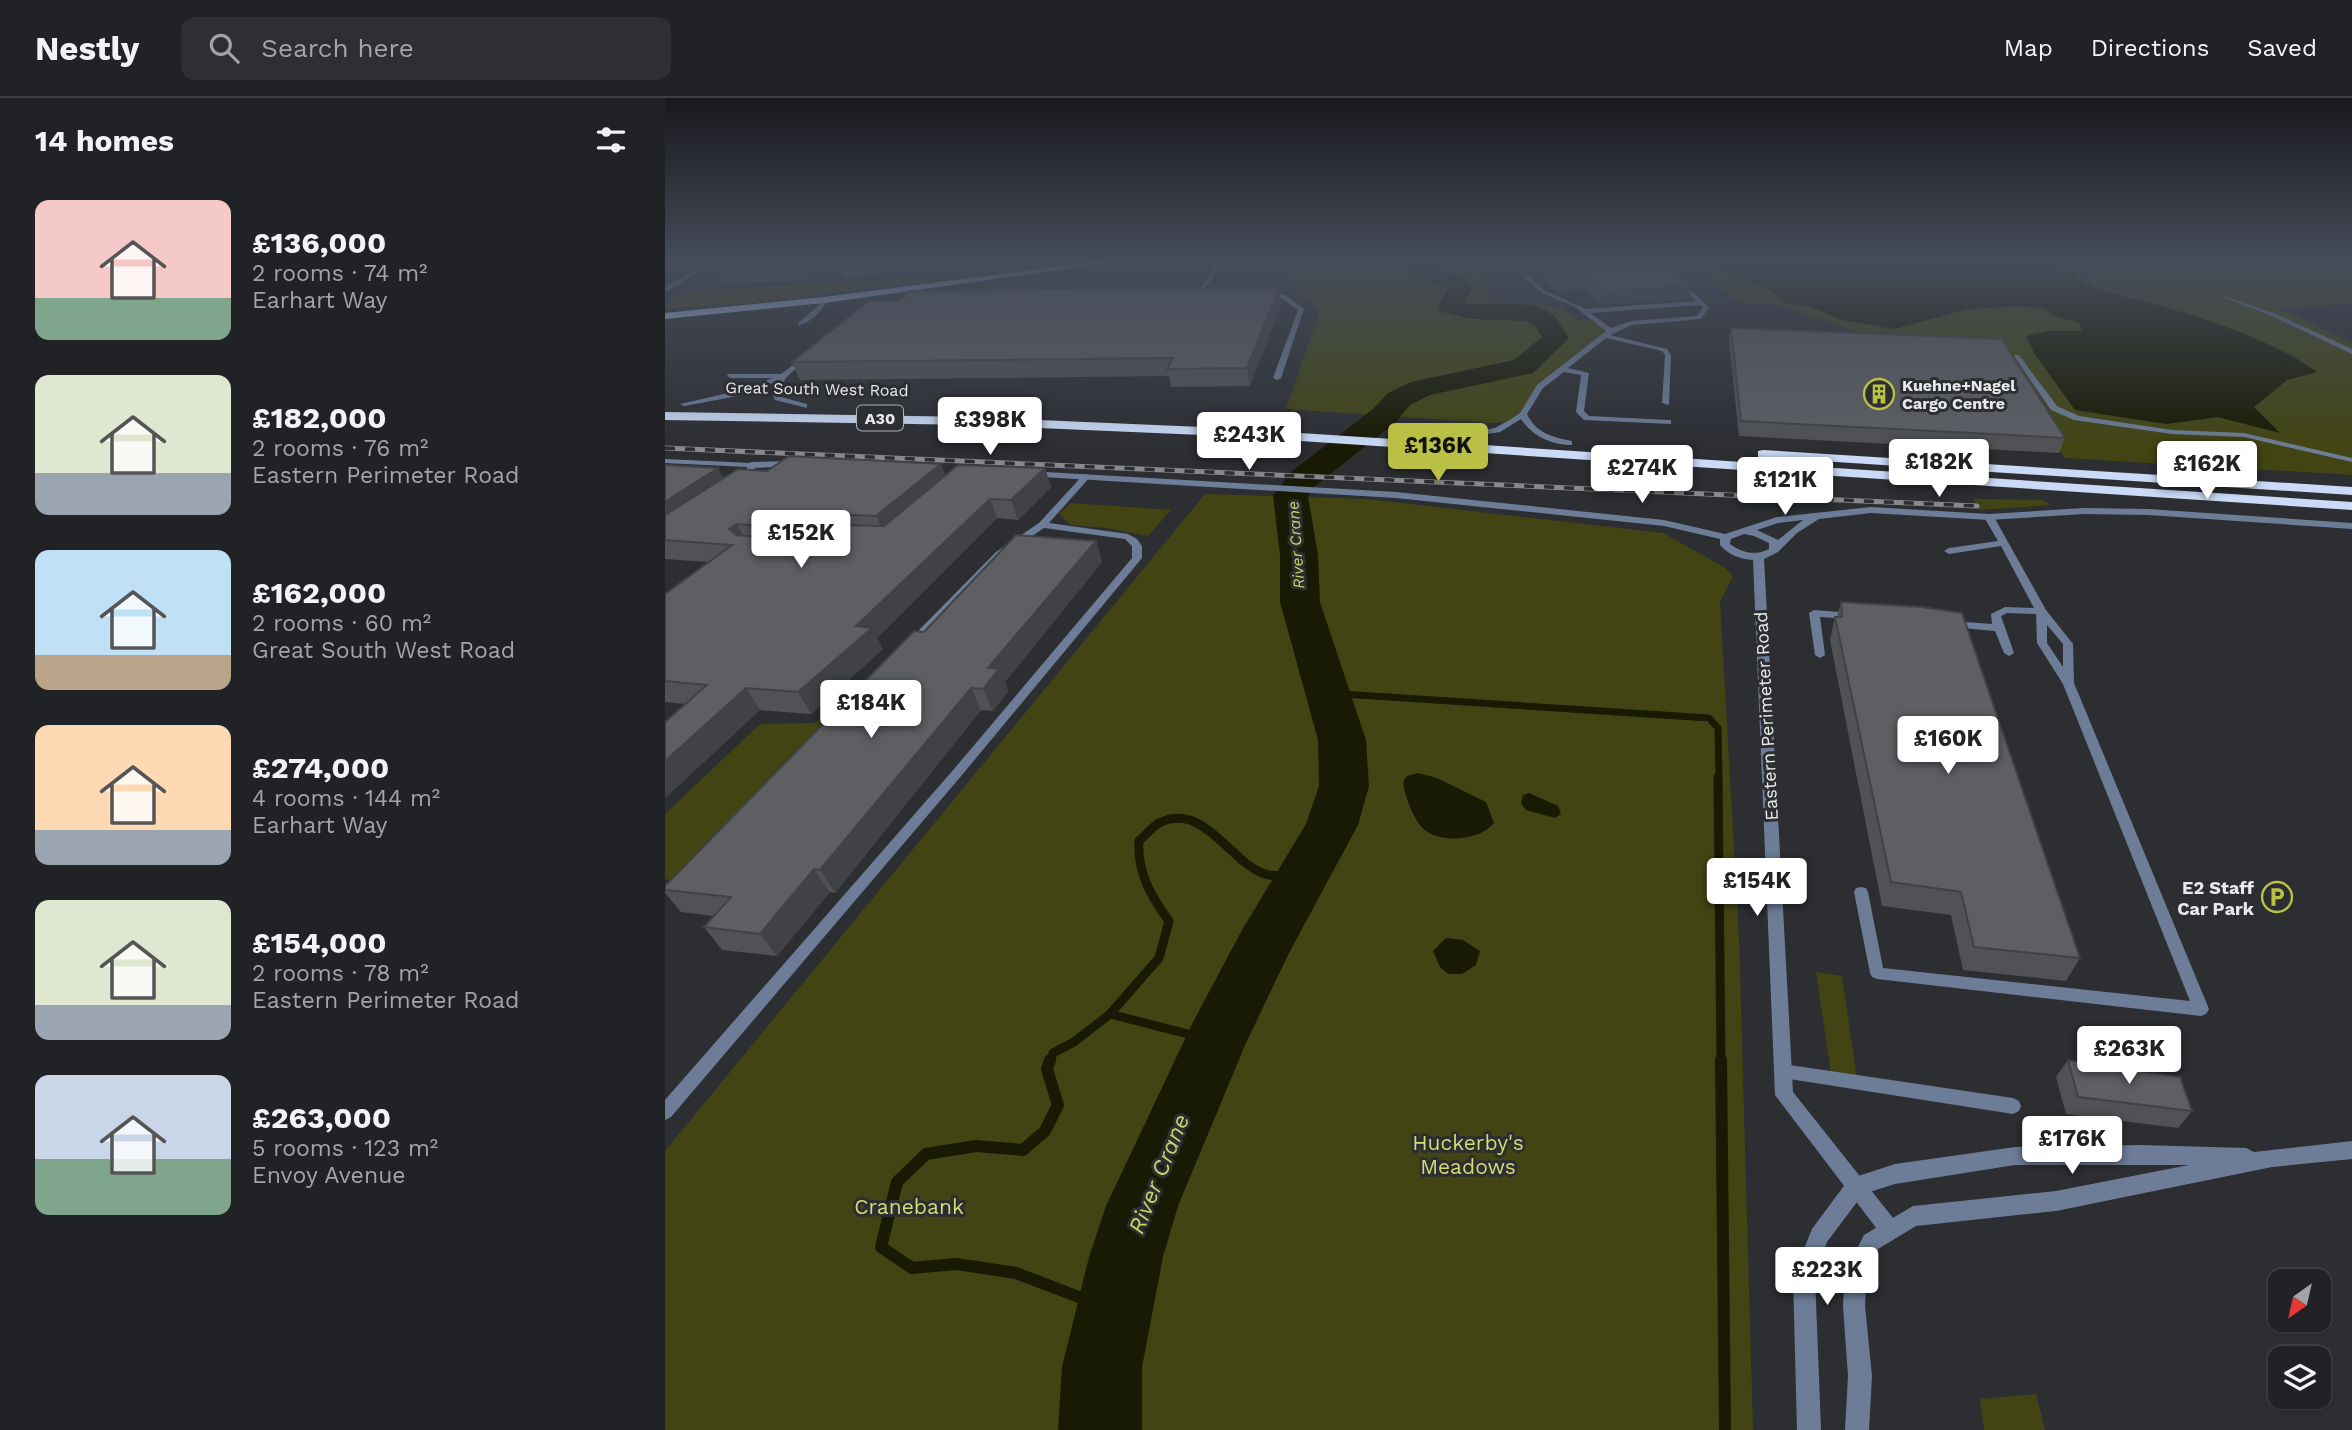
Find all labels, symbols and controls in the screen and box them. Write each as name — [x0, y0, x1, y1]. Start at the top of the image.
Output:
search box — [181, 17, 671, 80]
text: Nestly — [35, 29, 139, 68]
icon: search — [205, 29, 243, 67]
text: Search here — [261, 33, 414, 63]
text: Map — [2004, 34, 2053, 62]
text: Directions — [2091, 34, 2209, 62]
text: Saved — [2247, 34, 2317, 62]
icon: filters — [592, 121, 630, 159]
text: 14 homes — [35, 123, 174, 158]
text: £136,000 — [252, 225, 386, 260]
icon: home — [91, 228, 175, 312]
text: 2 rooms · 74 m² — [252, 260, 427, 287]
text: Earhart Way — [252, 287, 387, 314]
place label: Kuehne+Nagel Cargo Centre — [1902, 376, 2016, 413]
building icon: Kuehne+Nagel Cargo Centre — [1862, 377, 1896, 411]
street label: Great South West Road — [725, 378, 909, 400]
pin: £398K — [941, 398, 1039, 457]
text: £182,000 — [252, 400, 387, 435]
icon: home — [91, 403, 175, 487]
road number: A30 — [857, 406, 903, 430]
text: £398K — [954, 406, 1026, 433]
pin: £243K — [1200, 412, 1298, 472]
text: £243K — [1213, 421, 1285, 448]
pin: £136K — [1389, 424, 1487, 483]
text: £136K — [1404, 432, 1472, 459]
text: 2 rooms · 76 m² — [252, 435, 428, 462]
pin: £182K — [1890, 440, 1988, 499]
pin: £162K — [2158, 442, 2256, 501]
pin: £274K — [1593, 446, 1691, 505]
text: £182K — [1905, 448, 1973, 475]
text: £162K — [2173, 450, 2241, 477]
text: £274K — [1607, 454, 1677, 481]
pin: £121K — [1736, 458, 1834, 517]
text: Eastern Perimeter Road — [252, 462, 519, 489]
text: £121K — [1753, 466, 1817, 493]
water label: River Crane — [1283, 500, 1309, 590]
pin: £152K — [752, 510, 850, 570]
text: £152K — [767, 519, 835, 546]
text: £162,000 — [252, 575, 386, 610]
icon: home — [91, 578, 175, 662]
text: 2 rooms · 60 m² — [252, 610, 431, 637]
street label: Eastern Perimeter Road — [1750, 611, 1782, 821]
text: Great South West Road — [252, 637, 515, 664]
pin: £184K — [822, 680, 920, 740]
text: £184K — [836, 689, 906, 716]
pin: £160K — [1899, 716, 1997, 776]
text: £160K — [1913, 725, 1983, 752]
text: £274,000 — [252, 750, 389, 785]
icon: home — [91, 753, 175, 837]
text: 4 rooms · 144 m² — [252, 785, 440, 812]
text: Earhart Way — [252, 812, 387, 839]
pin: £154K — [1708, 858, 1806, 918]
text: £154K — [1723, 867, 1791, 894]
place label: E2 Staff Car Park — [2177, 877, 2255, 919]
parking icon: E2 Staff Car Park — [2260, 880, 2294, 914]
text: £154,000 — [252, 925, 387, 960]
icon: home — [91, 928, 175, 1012]
text: 2 rooms · 78 m² — [252, 960, 429, 987]
text: Eastern Perimeter Road — [252, 987, 519, 1014]
pin: £263K — [2080, 1026, 2178, 1086]
text: £263K — [2093, 1035, 2165, 1062]
text: £263,000 — [252, 1100, 391, 1135]
icon: home — [91, 1103, 175, 1187]
water label: River Crane — [1123, 1110, 1195, 1238]
pin: £176K — [2023, 1116, 2121, 1176]
text: £176K — [2038, 1125, 2106, 1152]
park label: Huckerby's Meadows — [1412, 1130, 1524, 1179]
text: 5 rooms · 123 m² — [252, 1135, 438, 1162]
text: Envoy Avenue — [252, 1162, 406, 1189]
park label: Cranebank — [854, 1194, 964, 1219]
pin: £223K — [1778, 1248, 1876, 1307]
text: £223K — [1791, 1256, 1863, 1283]
north arrow — [2268, 1269, 2331, 1332]
map controls — [2268, 1269, 2331, 1409]
button: layers — [2268, 1346, 2331, 1409]

